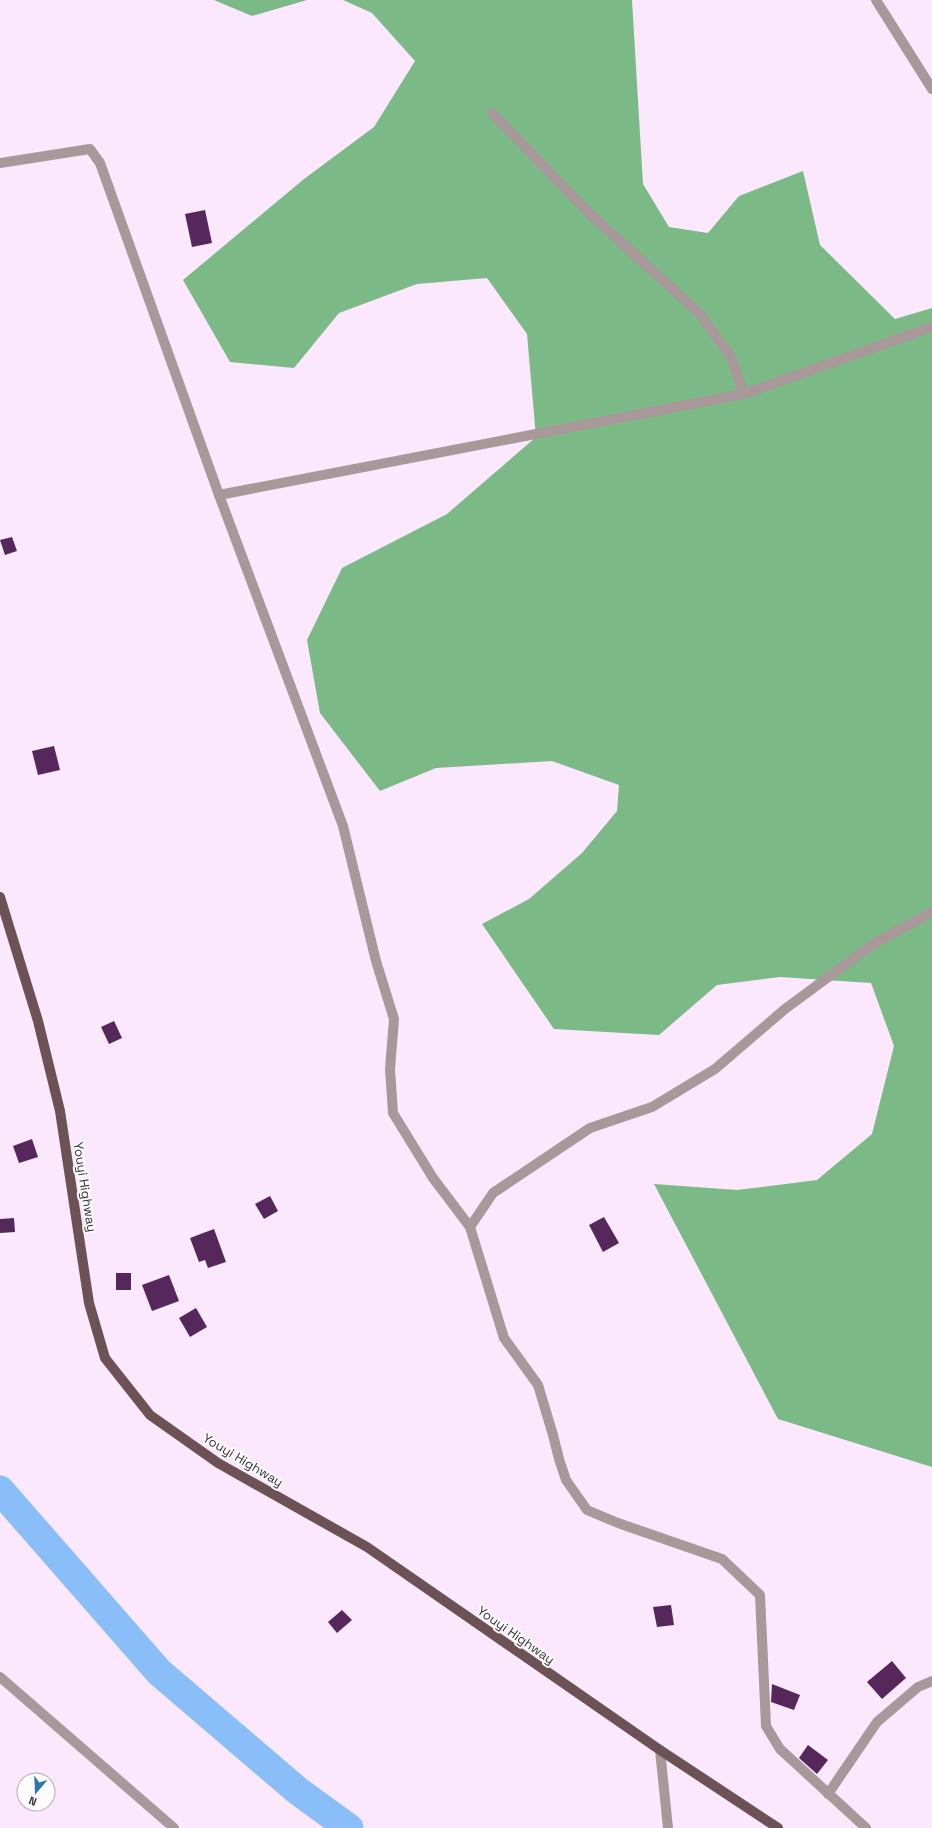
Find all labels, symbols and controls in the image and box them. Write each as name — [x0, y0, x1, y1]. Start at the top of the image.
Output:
street label: Youyi Highway — [70, 1141, 100, 1233]
street label: Youyi Highway — [200, 1429, 286, 1491]
street label: Youyi Highway — [474, 1602, 558, 1668]
north arrow — [16, 1772, 56, 1812]
text: N — [27, 1794, 39, 1809]

